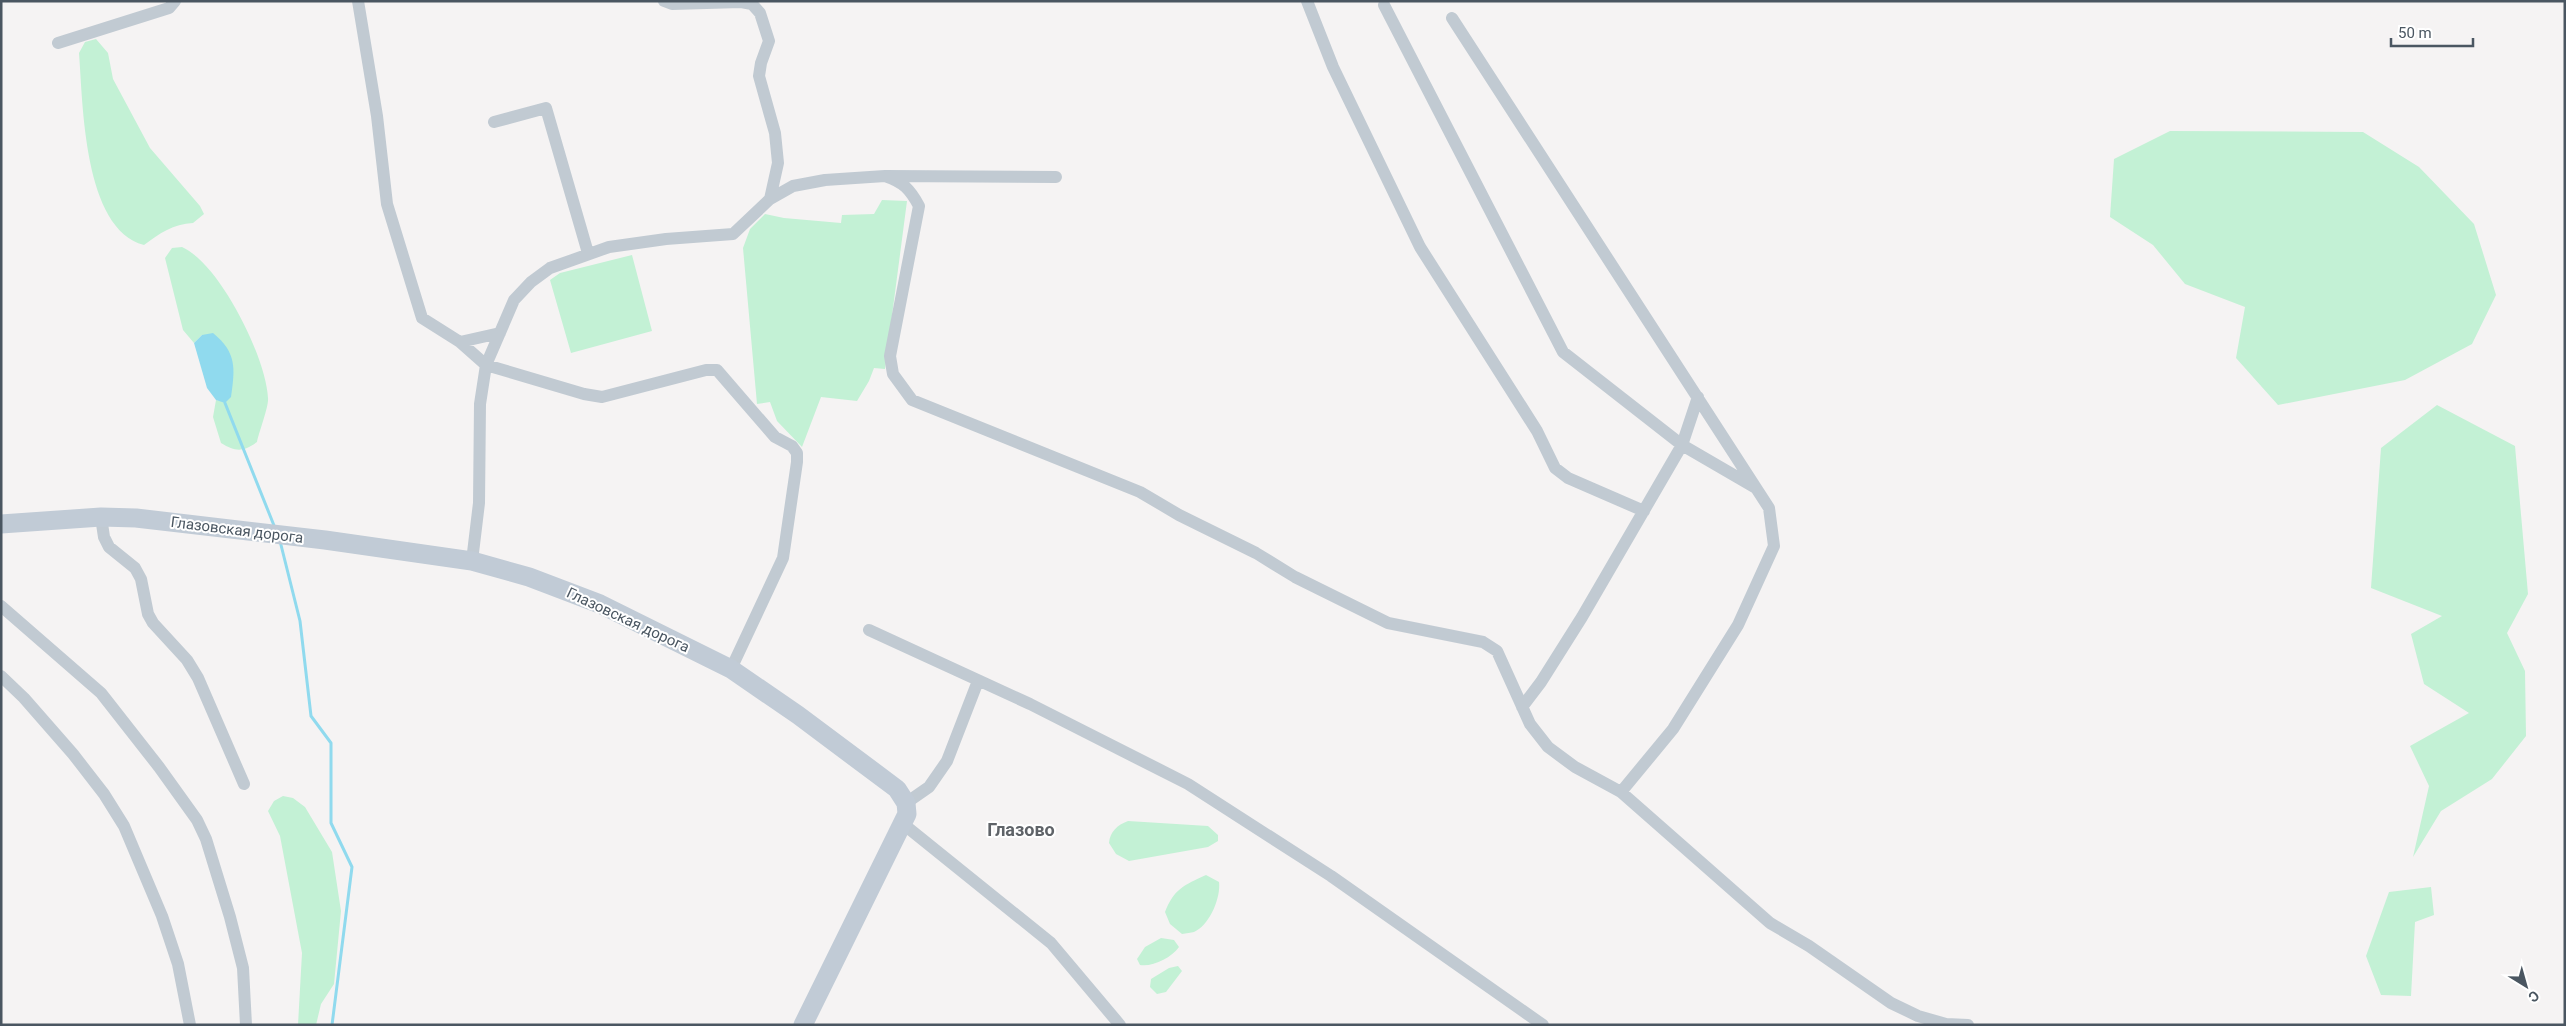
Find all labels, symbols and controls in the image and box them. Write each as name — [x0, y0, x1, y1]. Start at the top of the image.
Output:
scale bar — [2391, 15, 2474, 47]
text: 50 m — [2398, 24, 2432, 42]
street label: Глазовская дорога — [170, 513, 304, 547]
street label: Глазовская дорога — [564, 584, 692, 656]
district label: Глазово — [987, 819, 1055, 840]
north arrow — [2501, 961, 2551, 1011]
text: С — [2525, 987, 2542, 1006]

